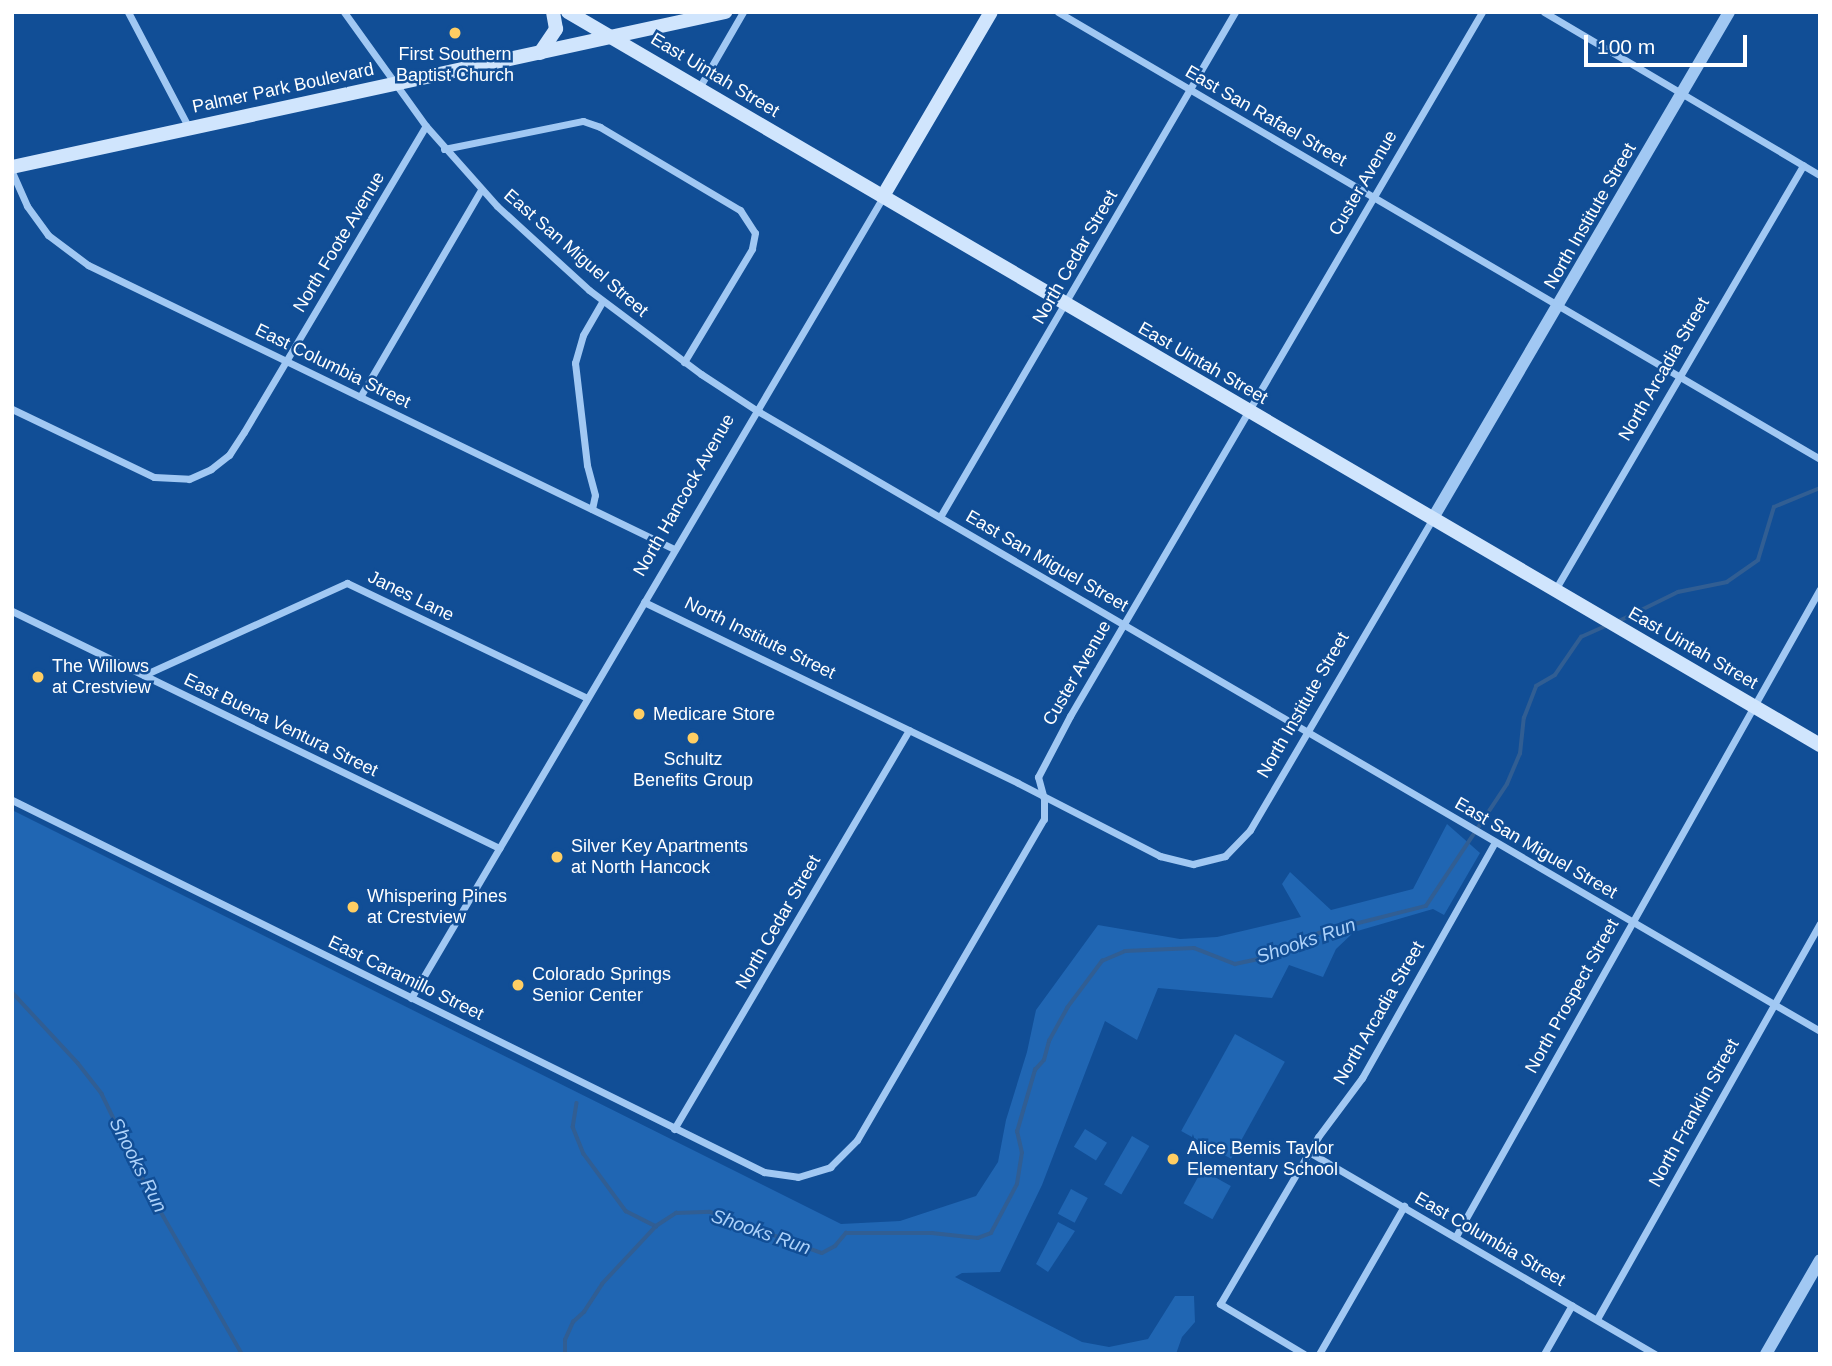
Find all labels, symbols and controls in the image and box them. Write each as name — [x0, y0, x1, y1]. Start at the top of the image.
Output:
scale bar — [1587, 21, 1750, 65]
marker: First Southern Baptist Church — [447, 25, 463, 41]
street label: East Uintah Street — [647, 28, 783, 122]
text: 100 m — [1597, 35, 1655, 58]
place label: First Southern Baptist Church — [396, 44, 514, 86]
street label: Palmer Park Boulevard — [190, 58, 376, 118]
street label: East San Rafael Street — [1181, 61, 1351, 171]
street label: Custer Avenue — [1324, 126, 1402, 240]
street label: North Institute Street — [1539, 139, 1641, 293]
street label: North Foote Avenue — [288, 168, 390, 316]
street label: East San Miguel Street — [499, 184, 653, 322]
street label: North Cedar Street — [1028, 186, 1122, 328]
street label: North Arcadia Street — [1614, 293, 1714, 445]
street label: East Uintah Street — [1134, 317, 1272, 409]
street label: East Columbia Street — [252, 319, 414, 413]
street label: North Hancock Avenue — [628, 410, 740, 580]
street label: East San Miguel Street — [962, 506, 1132, 616]
street label: Janes Lane — [364, 566, 458, 626]
street label: North Institute Street — [681, 592, 839, 684]
street label: East Uintah Street — [1624, 602, 1762, 694]
street label: Custer Avenue — [1038, 616, 1116, 730]
street label: North Institute Street — [1252, 628, 1354, 782]
place label: The Willows at Crestview — [52, 656, 151, 698]
marker: The Willows at Crestview — [30, 669, 46, 685]
street label: East Buena Ventura Street — [180, 669, 382, 781]
place label: Medicare Store — [653, 703, 775, 725]
marker: Medicare Store — [631, 706, 647, 722]
marker: Schultz Benefits Group — [685, 730, 701, 746]
place label: Schultz Benefits Group — [633, 749, 753, 792]
street label: East San Miguel Street — [1451, 793, 1621, 903]
place label: Silver Key Apartments at North Hancock — [571, 836, 749, 878]
marker: Silver Key Apartments at North Hancock — [549, 849, 565, 865]
street label: North Cedar Street — [731, 851, 825, 993]
place label: Whispering Pines at Crestview — [367, 886, 507, 928]
marker: Whispering Pines at Crestview — [345, 899, 361, 915]
water label: Shooks Run — [1253, 913, 1359, 969]
street label: North Prospect Street — [1521, 915, 1623, 1077]
street label: East Caramillo Street — [325, 931, 487, 1025]
street label: North Arcadia Street — [1329, 937, 1429, 1089]
place label: Colorado Springs Senior Center — [532, 964, 671, 1006]
marker: Colorado Springs Senior Center — [510, 977, 526, 993]
street label: North Franklin Street — [1644, 1035, 1744, 1191]
water label: Shooks Run — [104, 1114, 172, 1216]
place label: Alice Bemis Taylor Elementary School — [1187, 1138, 1338, 1180]
marker: Alice Bemis Taylor Elementary School — [1165, 1151, 1181, 1167]
street label: East Columbia Street — [1411, 1187, 1569, 1291]
water label: Shooks Run — [708, 1204, 814, 1260]

